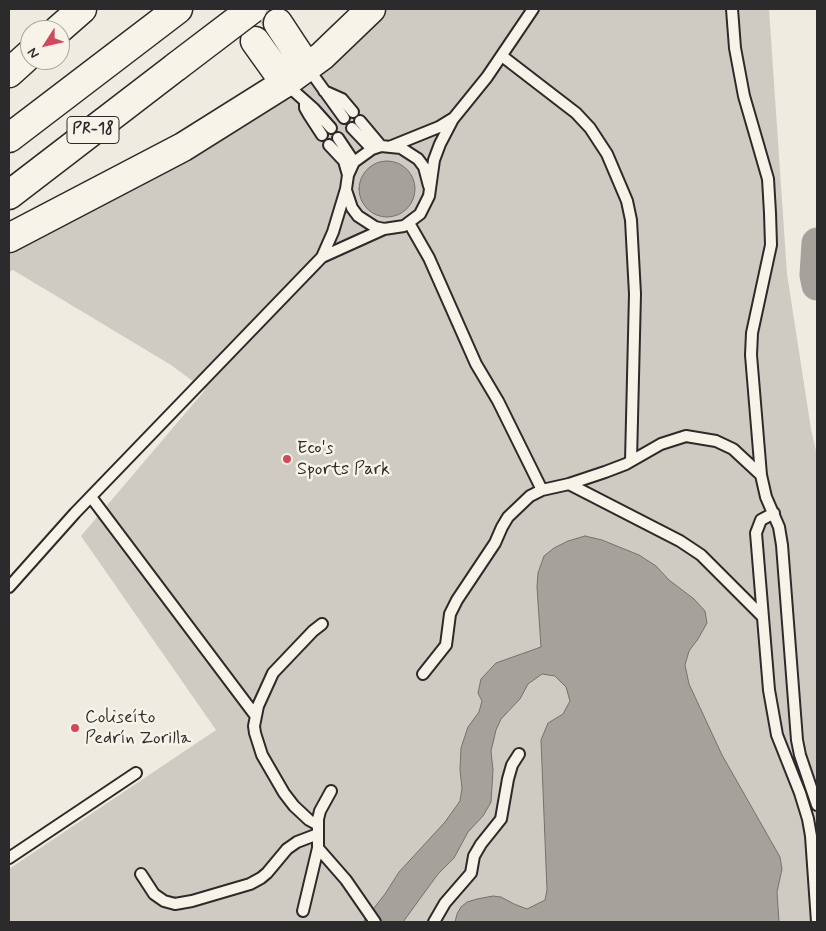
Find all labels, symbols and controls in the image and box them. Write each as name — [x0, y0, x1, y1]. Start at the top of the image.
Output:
north arrow — [20, 20, 70, 70]
text: N — [23, 44, 44, 62]
road number: PR-18 — [67, 116, 119, 144]
place label: Eco's Sports Park — [297, 438, 390, 480]
marker: Eco's Sports Park — [281, 453, 293, 465]
place label: Coliseíto Pedrín Zorilla — [85, 707, 191, 750]
marker: Coliseíto Pedrín Zorilla — [69, 722, 81, 734]

